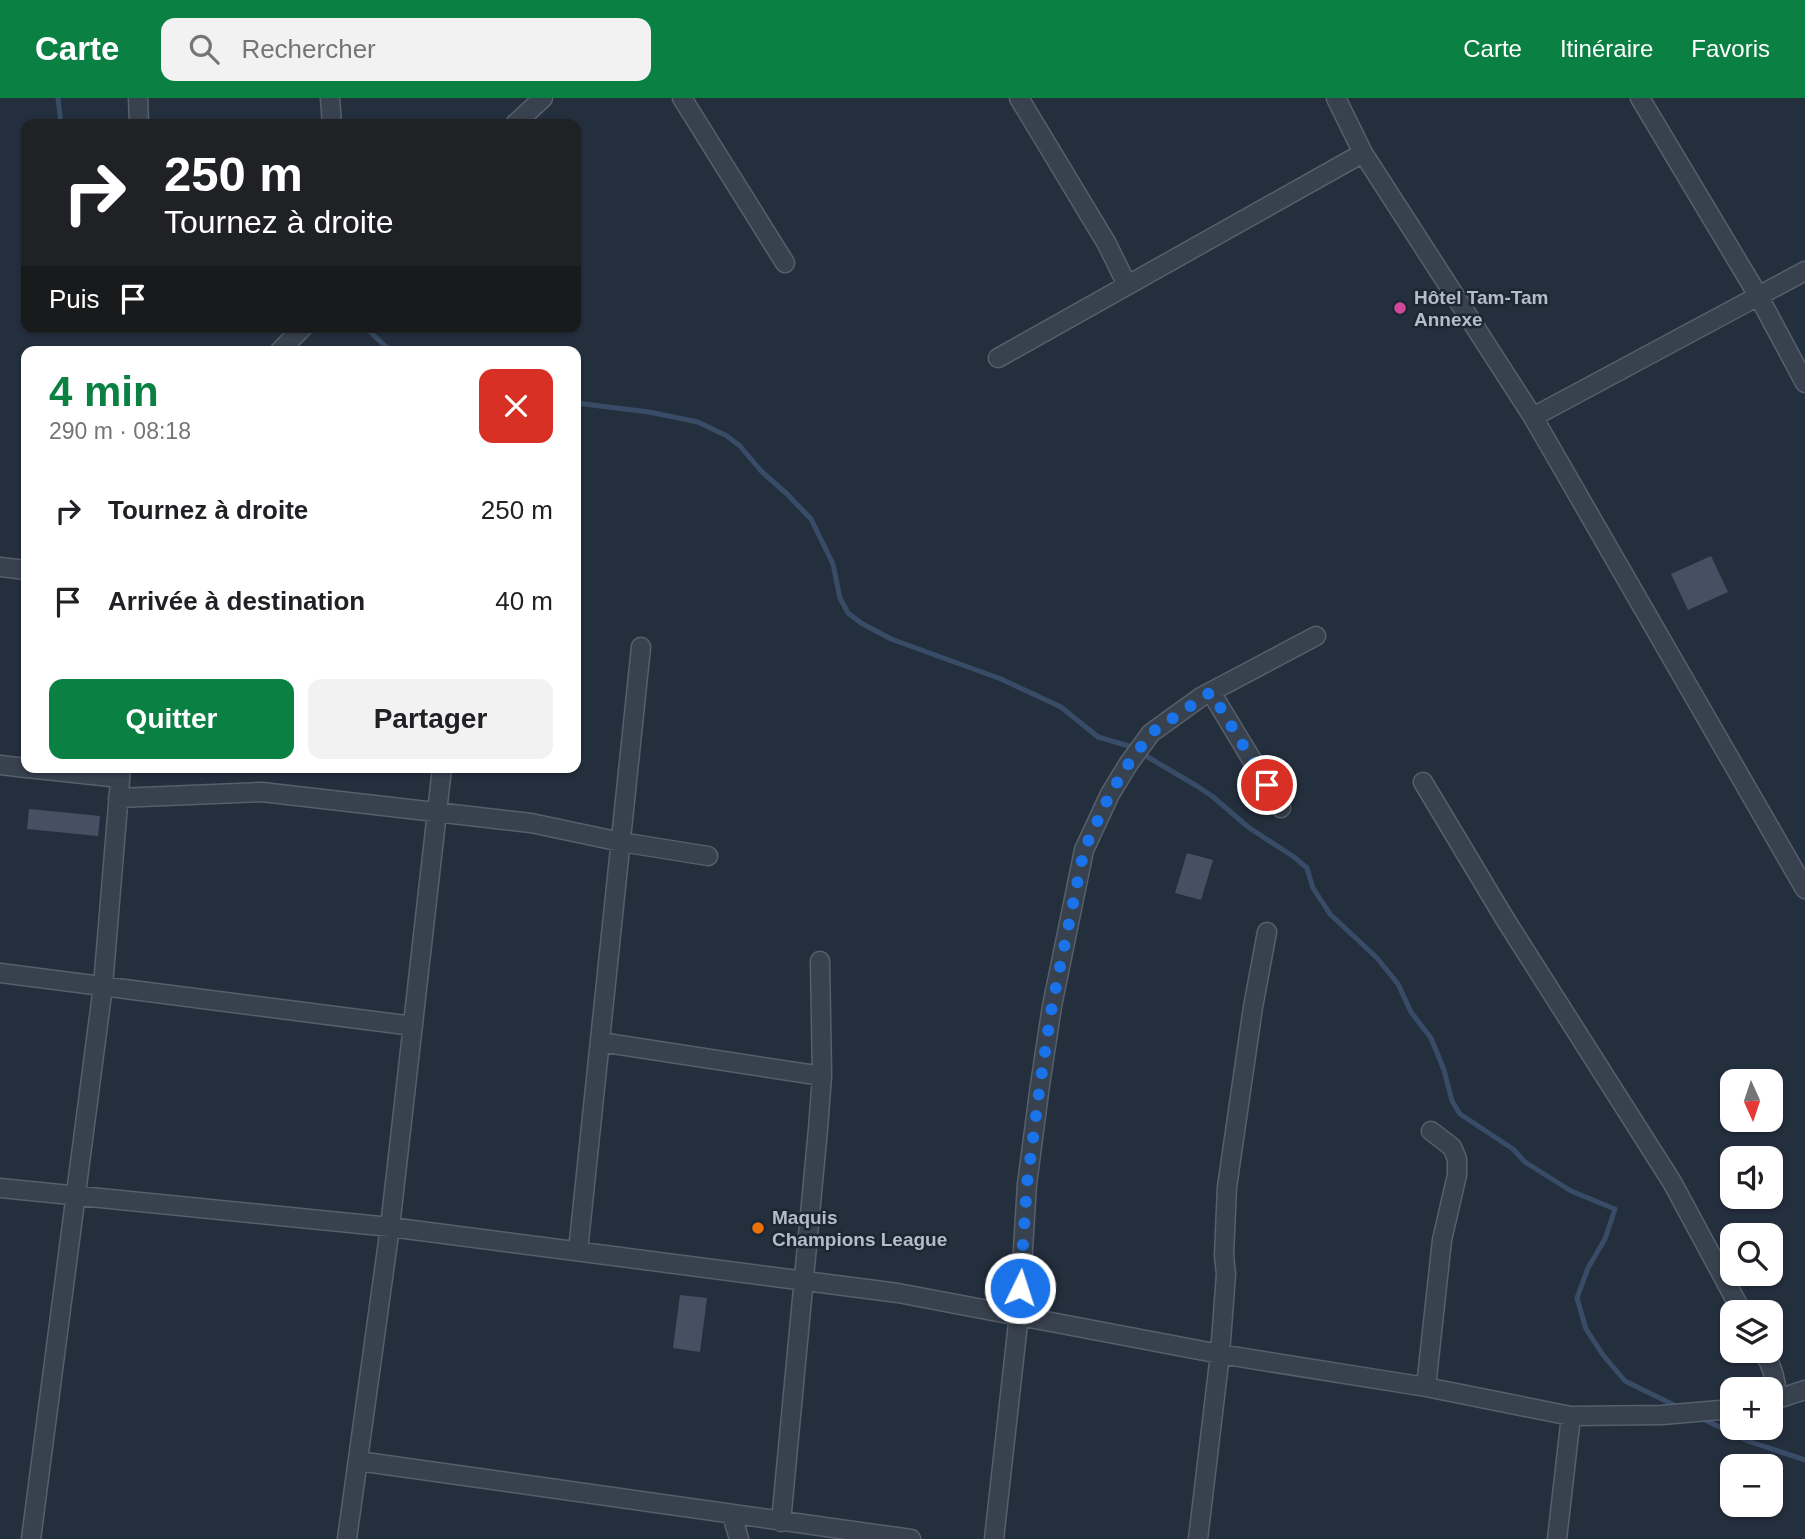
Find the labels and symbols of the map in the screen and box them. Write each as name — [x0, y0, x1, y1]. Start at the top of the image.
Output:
place label: Hôtel Tam-Tam Annexe — [1414, 287, 1548, 330]
marker: Hôtel Tam-Tam Annexe — [1392, 300, 1408, 316]
pin — [1237, 755, 1297, 815]
north arrow — [1720, 1069, 1783, 1132]
place label: Maquis Champions League — [772, 1207, 947, 1250]
marker: Maquis Champions League — [750, 1220, 766, 1236]
position arrow — [983, 1251, 1057, 1325]

